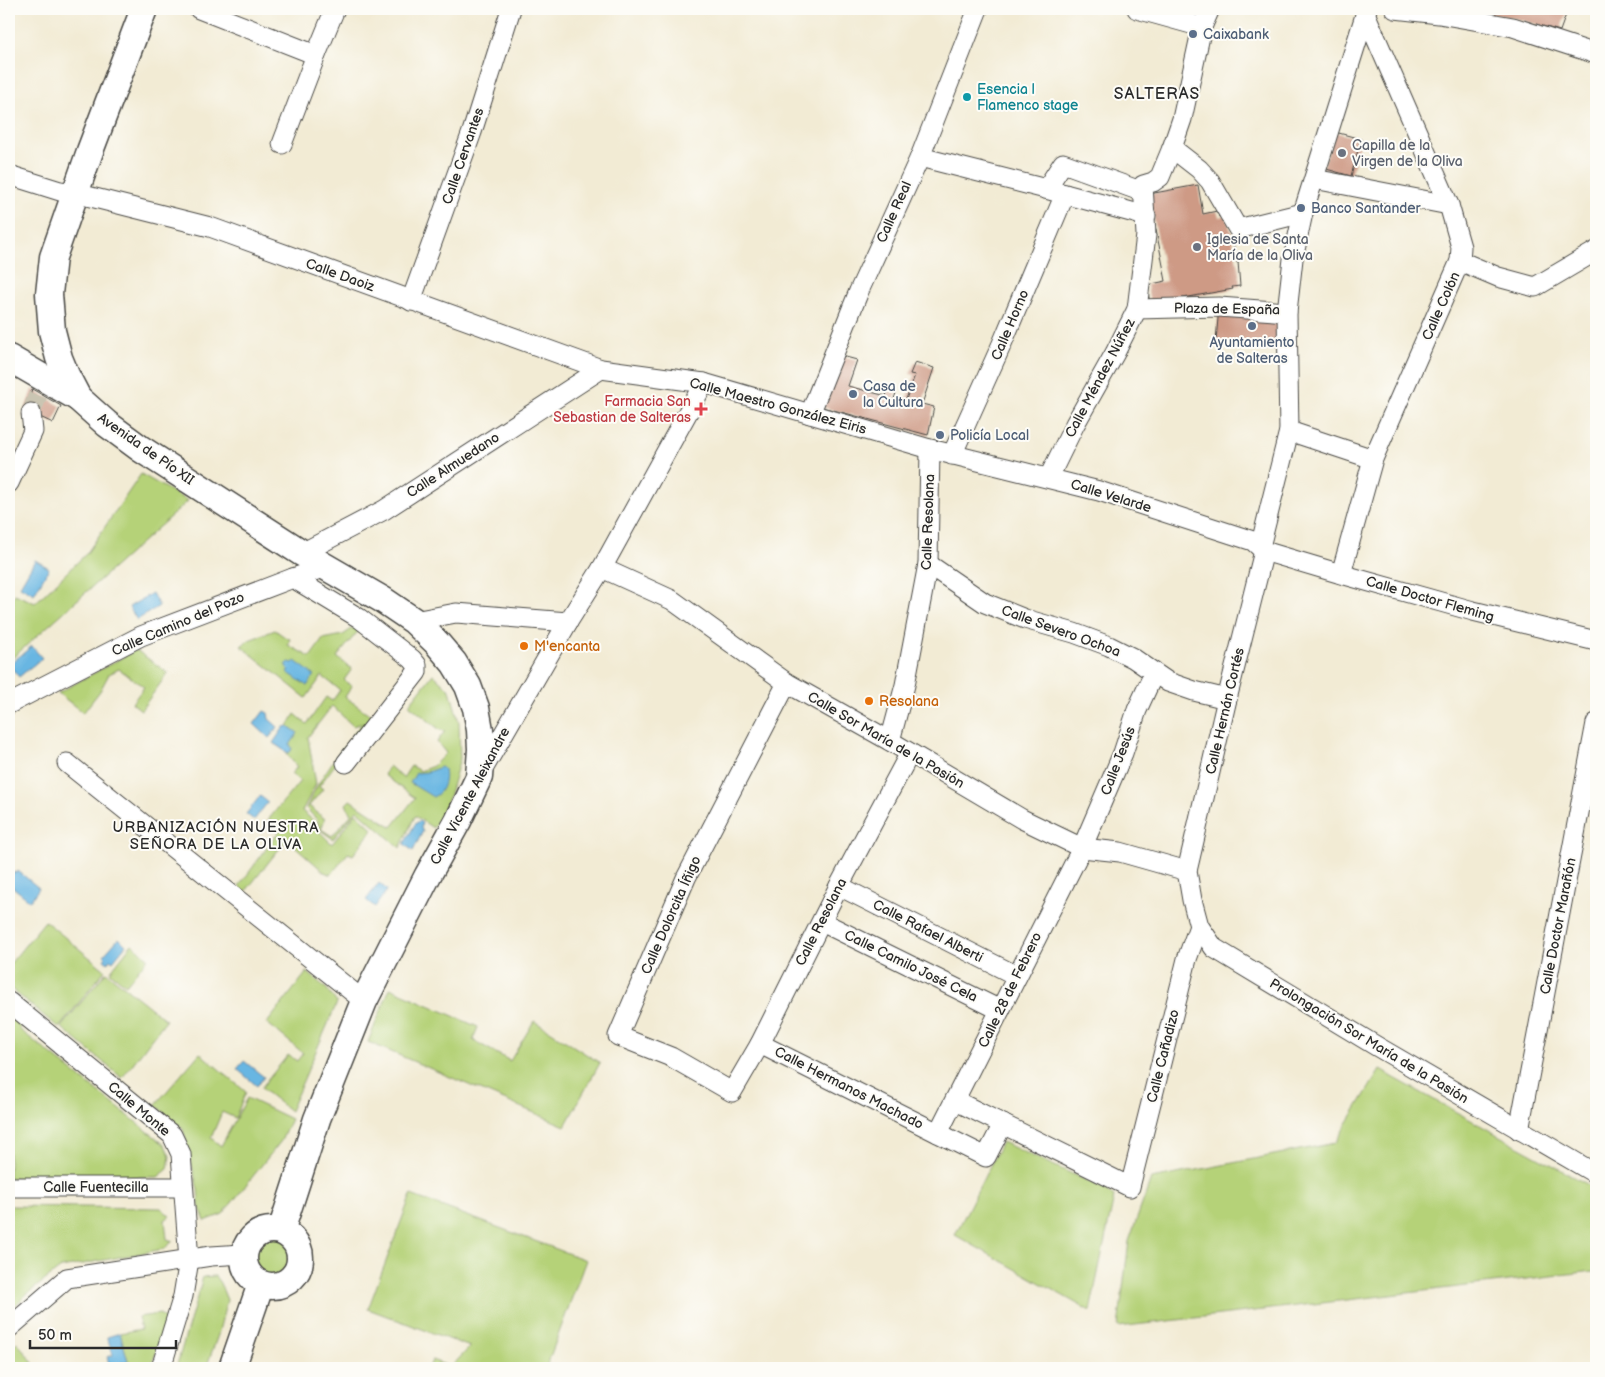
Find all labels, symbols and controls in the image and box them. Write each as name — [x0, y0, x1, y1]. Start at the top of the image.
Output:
place label: Caixabank — [1203, 26, 1269, 43]
marker: Caixabank — [1187, 28, 1199, 40]
place label: Esencia | Flamenco stage — [977, 81, 1078, 114]
district label: SALTERAS — [1114, 85, 1200, 104]
marker: Esencia | Flamenco stage — [961, 91, 973, 103]
street label: Calle Cervantes — [439, 105, 487, 206]
place label: Capilla de la Virgen de la Oliva — [1352, 137, 1463, 170]
marker: Capilla de la Virgen de la Oliva — [1336, 147, 1348, 159]
street label: Calle Real — [873, 179, 915, 245]
place label: Banco Santander — [1311, 200, 1422, 217]
marker: Banco Santander — [1295, 202, 1307, 214]
place label: Iglesia de Santa María de la Oliva — [1207, 231, 1313, 264]
marker: Iglesia de Santa María de la Oliva — [1191, 241, 1203, 253]
street label: Calle Daoiz — [303, 255, 377, 295]
street label: Calle Colón — [1418, 269, 1464, 343]
street label: Calle Horno — [987, 287, 1033, 363]
street label: Plaza de España — [1174, 300, 1280, 318]
street label: Calle Méndez Núñez — [1061, 315, 1139, 440]
marker: Ayuntamiento de Salteras — [1246, 320, 1258, 332]
place label: Ayuntamiento de Salteras — [1209, 334, 1295, 367]
street label: Calle Maestro González Eiris — [688, 374, 868, 438]
place label: Casa de la Cultura — [863, 378, 923, 411]
marker: Casa de la Cultura — [847, 388, 859, 400]
place label: Farmacia San Sebastian de Salteras — [553, 393, 691, 426]
marker: Farmacia San Sebastian de Salteras — [695, 403, 707, 415]
street label: Avenida de Pío XII — [95, 409, 197, 489]
place label: Policía Local — [950, 427, 1029, 444]
street label: Calle Almuedano — [403, 429, 503, 501]
marker: Policía Local — [934, 429, 946, 441]
street label: Calle Resolana — [918, 474, 938, 570]
street label: Calle Velarde — [1069, 476, 1153, 516]
street label: Calle Doctor Fleming — [1364, 573, 1496, 625]
street label: Calle Camino del Pozo — [109, 588, 247, 660]
street label: Calle Severo Ochoa — [999, 602, 1123, 660]
place label: M'encanta — [534, 638, 600, 655]
marker: M'encanta — [518, 640, 530, 652]
street label: Calle Hernán Cortés — [1202, 646, 1248, 776]
street label: Calle Sor María de la Pasión — [805, 688, 968, 792]
place label: Resolana — [879, 693, 939, 710]
marker: Resolana — [863, 695, 875, 707]
street label: Calle Vicente Aleixandre — [426, 724, 514, 868]
street label: Calle Jesús — [1097, 724, 1139, 798]
district label: URBANIZACIÓN NUESTRA SEÑORA DE LA OLIVA — [112, 818, 320, 854]
street label: Calle Dolorcita Íñigo — [636, 853, 705, 977]
street label: Calle Doctor Marañón — [1536, 856, 1580, 996]
street label: Calle Resolana — [792, 875, 850, 969]
street label: Calle Rafael Alberti — [870, 896, 986, 966]
street label: Calle Camilo José Cela — [842, 926, 980, 1006]
street label: Calle 28 de Febrero — [975, 929, 1045, 1050]
street label: Prolongación Sor María de la Pasión — [1266, 975, 1472, 1107]
street label: Calle Cañadizo — [1143, 1008, 1183, 1104]
street label: Calle Hermanos Machado — [772, 1043, 926, 1133]
street label: Calle Monte — [104, 1078, 174, 1140]
street label: Calle Fuentecilla — [43, 1179, 149, 1196]
scale bar — [30, 1317, 176, 1349]
text: 50 m — [38, 1326, 72, 1345]

